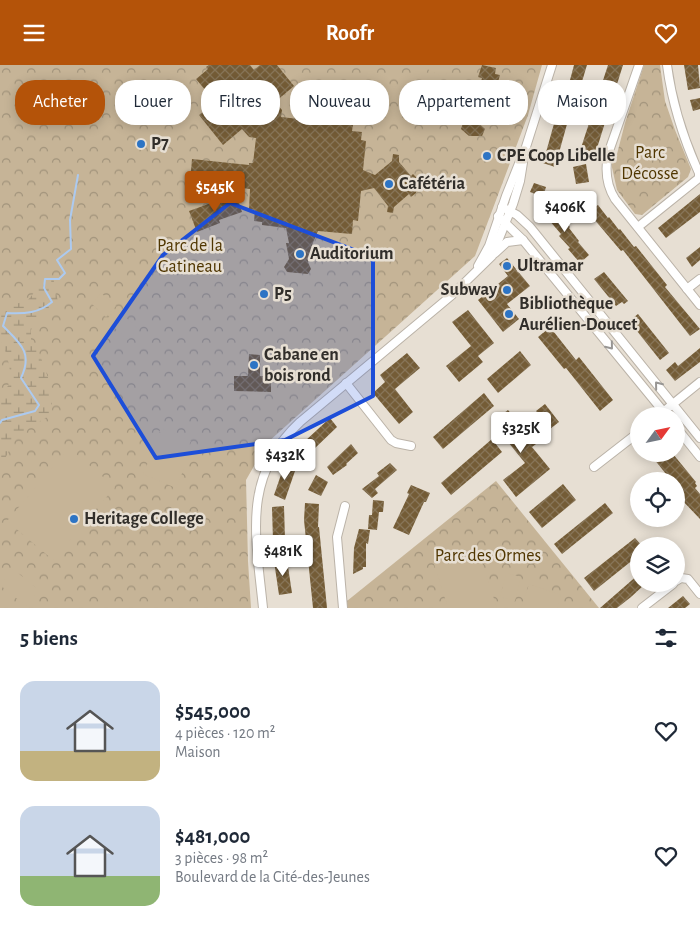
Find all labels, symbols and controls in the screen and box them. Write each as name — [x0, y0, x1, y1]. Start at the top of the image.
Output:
icon: menu — [20, 19, 48, 47]
icon: heart — [652, 19, 680, 47]
text: Roofr — [326, 22, 374, 44]
chip: Acheter — [15, 80, 105, 125]
chip: Louer — [115, 80, 191, 125]
chip: Filtres — [201, 80, 280, 125]
chip: Nouveau — [290, 80, 389, 125]
chip: Appartement — [399, 80, 528, 125]
chip: Maison — [538, 80, 626, 125]
place label: P7 — [151, 135, 169, 153]
marker: P7 — [135, 138, 147, 150]
park label: Parc Décosse — [621, 144, 679, 183]
place label: CPE Coop Libelle — [497, 147, 615, 165]
marker: CPE Coop Libelle — [481, 150, 493, 162]
pin: $545K — [180, 171, 250, 213]
place label: Cafétéria — [399, 175, 465, 193]
marker: Cafétéria — [383, 178, 395, 190]
text: $545K — [196, 179, 234, 195]
pin: $406K — [530, 191, 600, 233]
text: $406K — [545, 199, 585, 215]
park label: Parc de la Gatineau — [157, 237, 223, 276]
place label: Auditorium — [310, 245, 394, 263]
marker: Auditorium — [294, 248, 306, 260]
place label: Ultramar — [517, 257, 584, 275]
marker: Ultramar — [501, 260, 513, 272]
place label: Subway — [441, 281, 498, 299]
marker: Subway — [501, 284, 513, 296]
place label: P5 — [274, 285, 292, 303]
marker: P5 — [258, 288, 270, 300]
place label: Bibliothèque Aurélien-Doucet — [519, 295, 637, 334]
marker: Bibliothèque Aurélien-Doucet — [503, 308, 515, 320]
one-way arrow — [604, 340, 612, 349]
place label: Cabane en bois rond — [264, 346, 339, 385]
marker: Cabane en bois rond — [248, 359, 260, 371]
one-way arrow — [655, 382, 663, 391]
north arrow — [630, 407, 685, 463]
map controls — [630, 407, 685, 592]
pin: $325K — [486, 411, 556, 454]
text: $325K — [502, 420, 540, 436]
pin: $432K — [250, 439, 320, 481]
text: $432K — [265, 447, 305, 463]
button: locate — [630, 472, 685, 527]
place label: Heritage College — [84, 510, 204, 528]
marker: Heritage College — [68, 513, 80, 525]
pin: $481K — [248, 535, 318, 577]
button: layers — [630, 537, 685, 592]
text: $481K — [264, 543, 302, 559]
park label: Parc des Ormes — [435, 547, 541, 565]
icon: filters — [652, 624, 680, 652]
text: 5 biens — [20, 628, 78, 649]
icon: home — [60, 701, 120, 761]
text: $545,000 — [175, 701, 251, 722]
icon: heart — [652, 717, 680, 745]
text: 4 pièces · 120 m² — [175, 725, 275, 741]
text: Maison — [175, 744, 221, 760]
icon: home — [60, 826, 120, 886]
text: $481,000 — [175, 826, 251, 847]
icon: heart — [652, 842, 680, 870]
text: 3 pièces · 98 m² — [175, 850, 268, 866]
text: Boulevard de la Cité-des-Jeunes — [175, 869, 370, 885]

